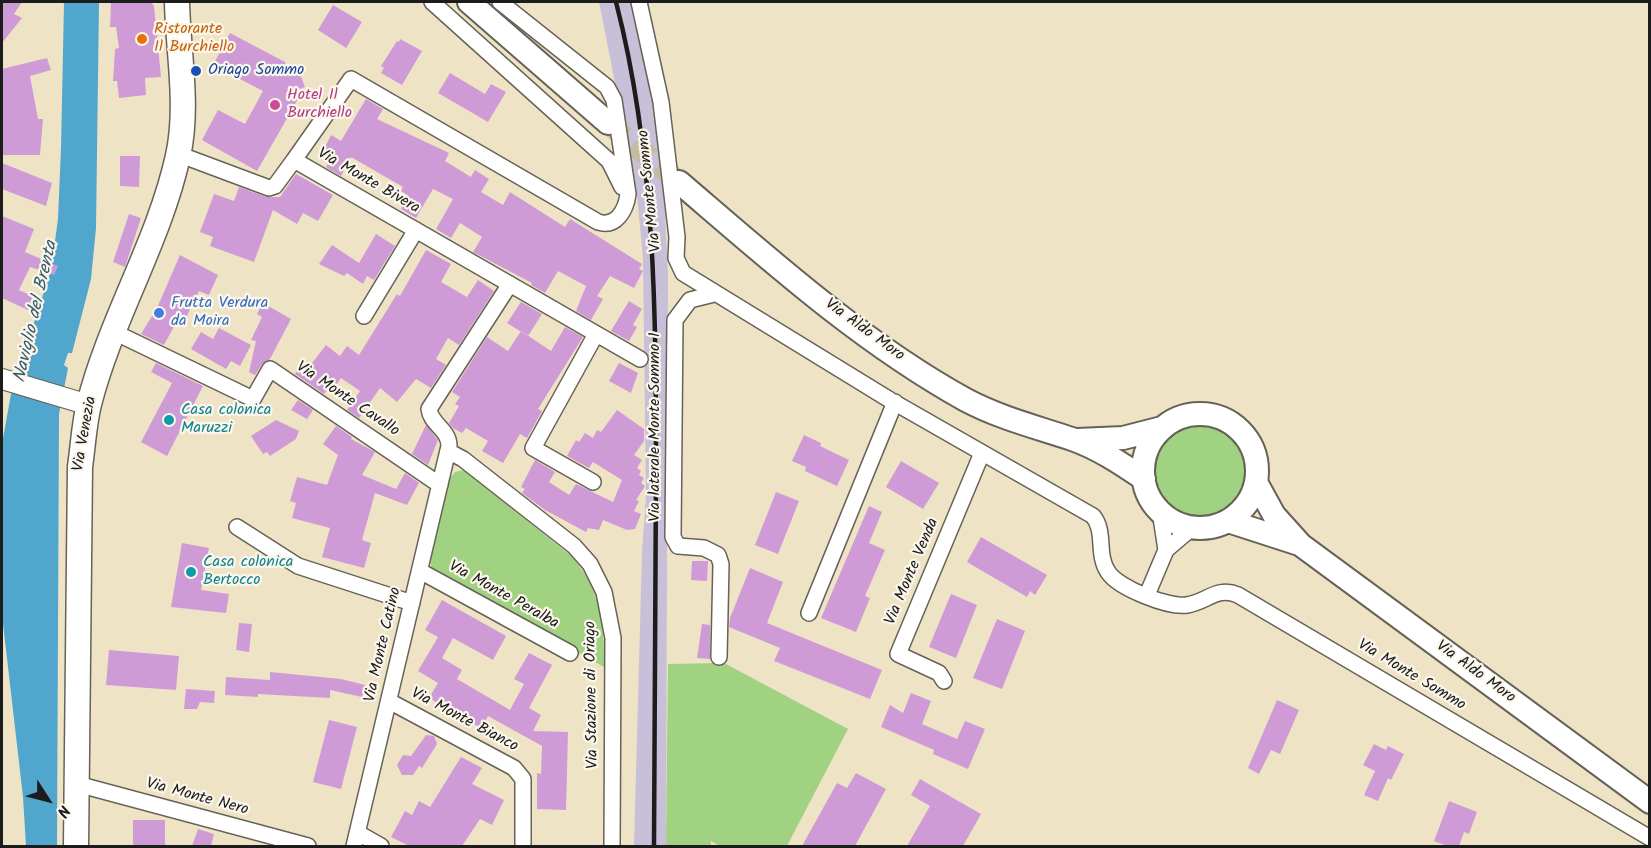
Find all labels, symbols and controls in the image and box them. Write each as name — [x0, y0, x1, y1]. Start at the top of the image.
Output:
place label: Ristorante Il Burchiello — [154, 20, 234, 58]
marker: Ristorante Il Burchiello — [135, 32, 149, 46]
place label: Oriago Sommo — [208, 61, 304, 81]
marker: Oriago Sommo — [189, 64, 203, 78]
place label: Hotel Il Burchiello — [287, 86, 352, 124]
marker: Hotel Il Burchiello — [268, 98, 282, 112]
street label: Via Monte Sommo — [635, 129, 667, 253]
street label: Via Monte Bivera — [313, 145, 423, 219]
water label: Naviglio del Brenta — [10, 239, 64, 385]
place label: Frutta Verdura da Moira — [171, 294, 268, 332]
street label: Via Aldo Moro — [820, 296, 908, 366]
marker: Frutta Verdura da Moira — [152, 306, 166, 320]
street label: Via laterale Monte Sommo 1 — [646, 332, 666, 522]
street label: Via Monte Cavallo — [292, 358, 402, 442]
street label: Via Venezia — [70, 395, 102, 473]
place label: Casa colonica Maruzzi — [181, 401, 271, 439]
marker: Casa colonica Maruzzi — [162, 413, 176, 427]
street label: Via Monte Venda — [882, 516, 944, 628]
place label: Casa colonica Bertocco — [203, 553, 293, 591]
street label: Via Monte Peralba — [445, 558, 561, 634]
marker: Casa colonica Bertocco — [184, 565, 198, 579]
street label: Via Monte Catino — [361, 586, 407, 704]
street label: Via Stazione di Oriago — [582, 621, 604, 769]
street label: Via Monte Sommo — [1353, 636, 1469, 716]
street label: Via Aldo Moro — [1431, 638, 1519, 708]
street label: Via Monte Bianco — [407, 685, 521, 757]
north arrow — [18, 770, 78, 830]
street label: Via Monte Nero — [144, 775, 250, 821]
text: N — [50, 799, 76, 822]

